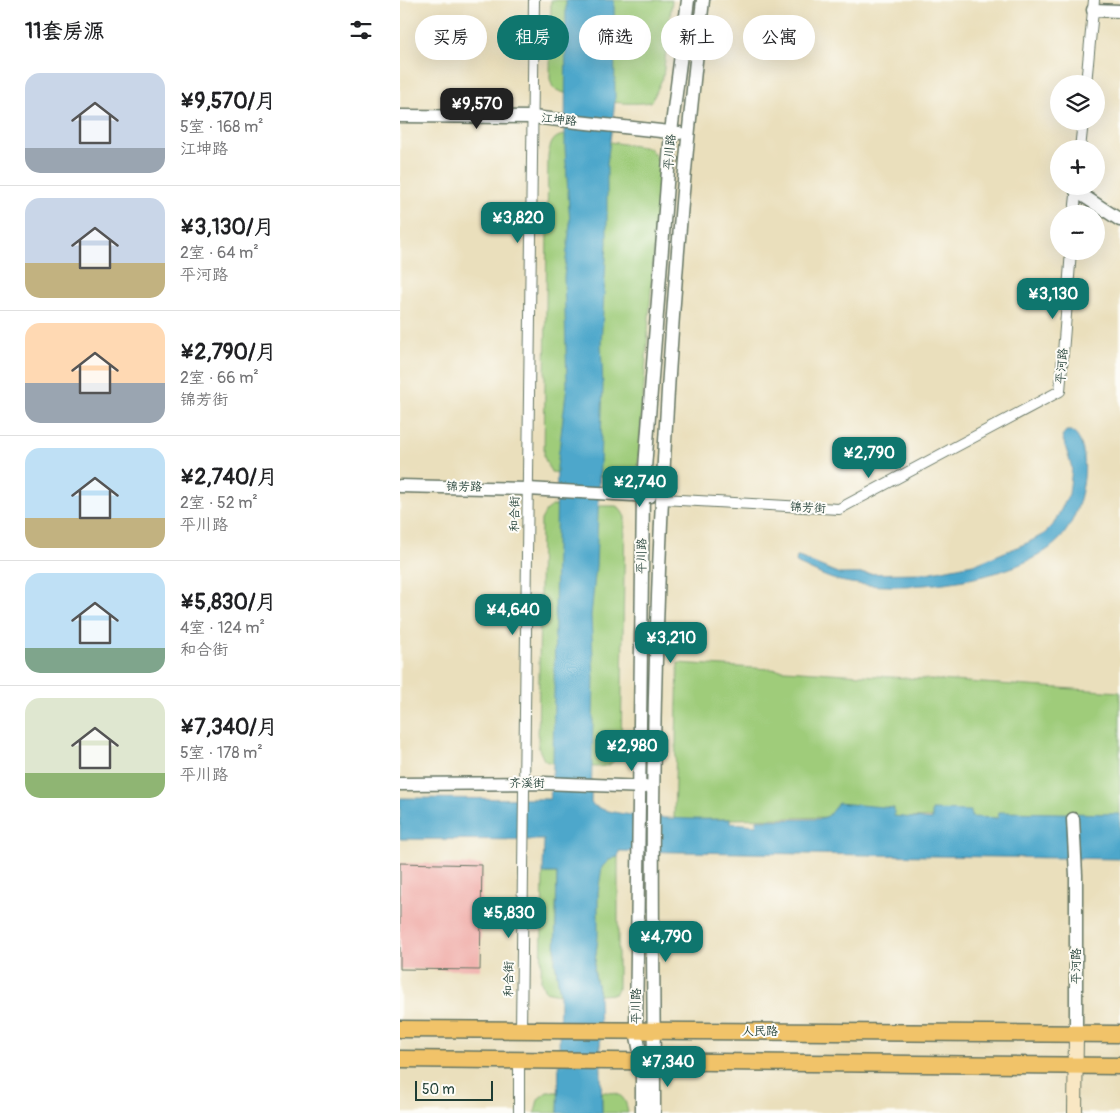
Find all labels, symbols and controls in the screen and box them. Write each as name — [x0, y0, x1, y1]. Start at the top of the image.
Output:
chip: 买房 — [415, 15, 487, 60]
chip: 租房 — [497, 15, 569, 60]
chip: 筛选 — [579, 15, 651, 60]
chip: 新上 — [661, 15, 733, 60]
chip: 公寓 — [743, 15, 815, 60]
icon: filters — [347, 16, 375, 44]
text: 11套房源 — [25, 18, 104, 45]
map controls — [1050, 75, 1105, 260]
button: layers — [1050, 75, 1105, 130]
text: ¥9,570/月 — [180, 88, 276, 115]
pin: ¥9,570 — [436, 88, 518, 130]
icon: home — [65, 93, 125, 153]
text: ¥9,570 — [451, 94, 503, 114]
street label: 江坤路 — [540, 111, 578, 129]
text: 5室 · 168 m² — [180, 117, 264, 137]
street label: 平川路 — [661, 133, 679, 171]
text: 江坤路 — [180, 139, 228, 159]
button: + — [1050, 140, 1105, 195]
pin: ¥3,820 — [477, 202, 559, 244]
button: − — [1050, 205, 1105, 260]
text: ¥3,820 — [492, 208, 544, 228]
text: ¥3,130/月 — [180, 214, 274, 241]
icon: home — [65, 218, 125, 278]
text: 2室 · 64 m² — [180, 243, 259, 263]
text: 平河路 — [180, 265, 228, 285]
pin: ¥3,130 — [1012, 278, 1094, 320]
text: ¥3,130 — [1028, 284, 1078, 304]
text: ¥2,790/月 — [180, 339, 276, 366]
icon: home — [65, 343, 125, 403]
street label: 平河路 — [1053, 347, 1071, 385]
text: 2室 · 66 m² — [180, 368, 259, 388]
text: 锦芳街 — [180, 390, 228, 410]
pin: ¥2,790 — [828, 436, 910, 479]
text: ¥2,790 — [843, 443, 895, 463]
text: ¥2,740/月 — [180, 464, 278, 491]
pin: ¥2,740 — [599, 466, 681, 508]
icon: home — [65, 468, 125, 528]
text: ¥2,740 — [614, 472, 666, 492]
street label: 锦芳路 — [446, 479, 482, 495]
text: 2室 · 52 m² — [180, 493, 258, 513]
street label: 和合街 — [507, 496, 523, 532]
street label: 锦芳街 — [790, 500, 826, 516]
text: 平川路 — [180, 515, 228, 535]
street label: 平川路 — [634, 538, 650, 574]
text: ¥5,830/月 — [180, 589, 276, 616]
icon: home — [65, 593, 125, 653]
pin: ¥4,640 — [472, 594, 554, 636]
text: ¥4,640 — [486, 600, 540, 620]
text: 4室 · 124 m² — [180, 618, 265, 638]
pin: ¥3,210 — [630, 622, 712, 664]
text: ¥3,210 — [646, 628, 696, 648]
text: 和合街 — [180, 640, 228, 660]
text: ¥7,340/月 — [180, 714, 278, 741]
icon: home — [65, 718, 125, 778]
pin: ¥2,980 — [591, 730, 673, 772]
text: ¥2,980 — [606, 736, 658, 756]
text: 5室 · 178 m² — [180, 743, 263, 763]
text: 平川路 — [180, 765, 228, 785]
street label: 齐溪街 — [509, 776, 545, 791]
pin: ¥5,830 — [468, 896, 550, 939]
text: ¥5,830 — [483, 903, 535, 923]
pin: ¥4,790 — [625, 920, 707, 963]
text: ¥4,790 — [640, 927, 692, 947]
street label: 平河路 — [1069, 948, 1084, 984]
street label: 和合街 — [501, 961, 517, 997]
street label: 平川路 — [629, 988, 644, 1024]
street label: 人民路 — [742, 1024, 778, 1039]
pin: ¥7,340 — [627, 1046, 709, 1088]
text: ¥7,340 — [642, 1052, 694, 1072]
scale bar — [415, 1078, 492, 1101]
text: 50 m — [422, 1081, 455, 1098]

